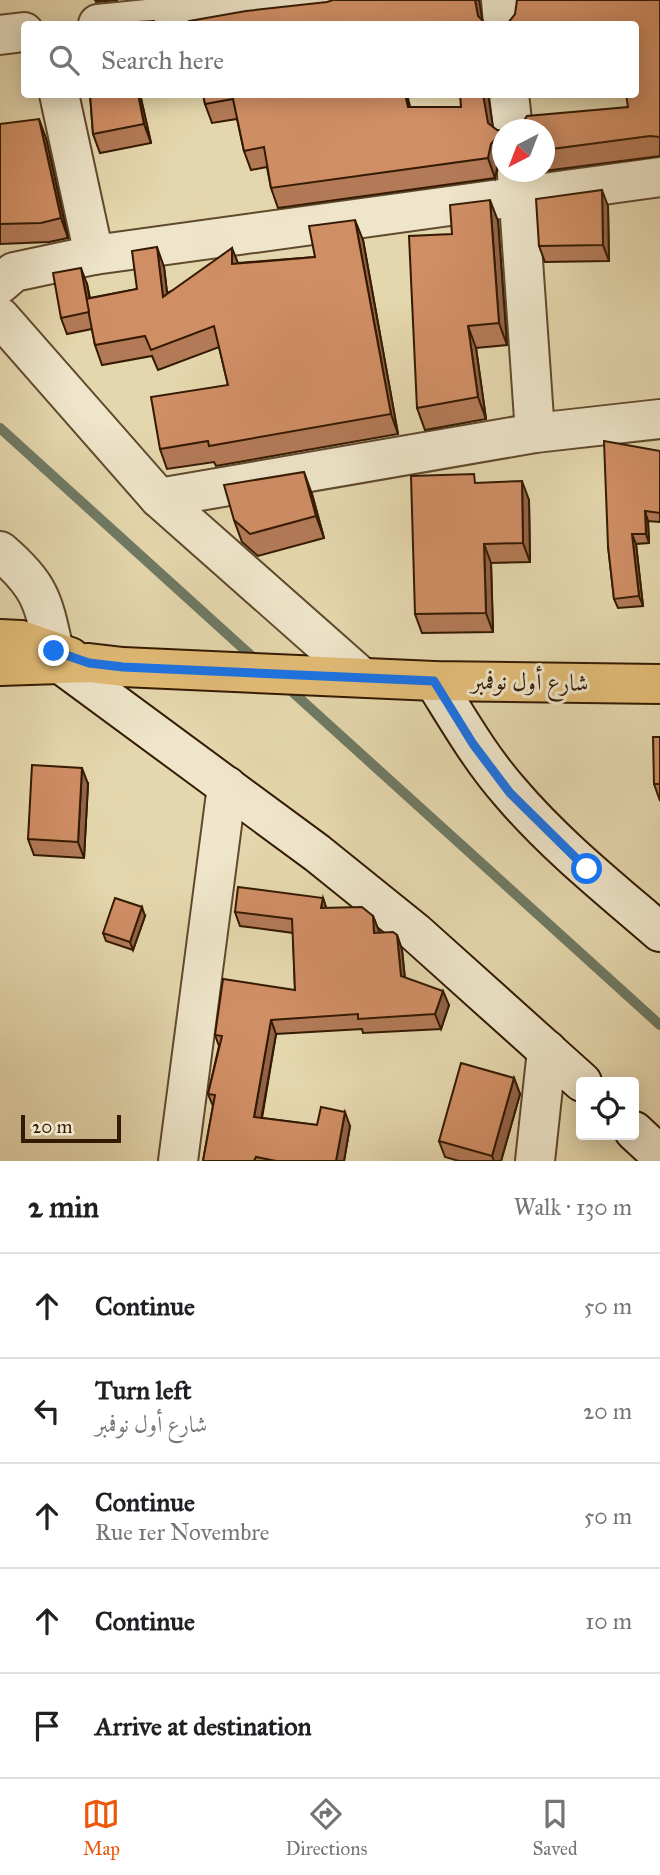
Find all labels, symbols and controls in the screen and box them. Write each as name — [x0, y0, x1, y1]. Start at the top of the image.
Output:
search box — [21, 21, 639, 98]
icon: search — [45, 41, 83, 79]
text: Search here — [101, 44, 224, 76]
north arrow — [492, 119, 555, 182]
route end — [38, 635, 69, 666]
street label: شارع أول نوفمبر — [468, 664, 589, 703]
route start — [571, 853, 602, 884]
map controls — [576, 1077, 639, 1140]
button: locate — [576, 1077, 639, 1140]
scale bar — [21, 1112, 121, 1144]
text: 20 m — [32, 1115, 73, 1138]
text: 2 min — [28, 1189, 99, 1225]
text: Walk · 130 m — [514, 1193, 632, 1221]
icon: ahead — [28, 1287, 66, 1325]
text: Continue — [95, 1290, 195, 1322]
text: 50 m — [584, 1292, 632, 1320]
text: Turn left — [95, 1374, 191, 1406]
icon: left — [28, 1392, 66, 1430]
text: 20 m — [583, 1397, 632, 1425]
text: شارع أول نوفمبر — [95, 1410, 207, 1438]
text: Continue — [95, 1486, 195, 1518]
icon: ahead — [28, 1497, 66, 1535]
text: 50 m — [584, 1502, 632, 1530]
text: Rue 1er Novembre — [95, 1518, 269, 1546]
icon: ahead — [28, 1602, 66, 1640]
text: Continue — [95, 1605, 195, 1637]
text: 10 m — [585, 1607, 632, 1635]
icon: arrive — [28, 1707, 66, 1745]
text: Arrive at destination — [95, 1710, 312, 1742]
tab: Map — [82, 1795, 120, 1860]
tab: Directions — [285, 1795, 367, 1860]
tab: Saved — [532, 1795, 578, 1860]

